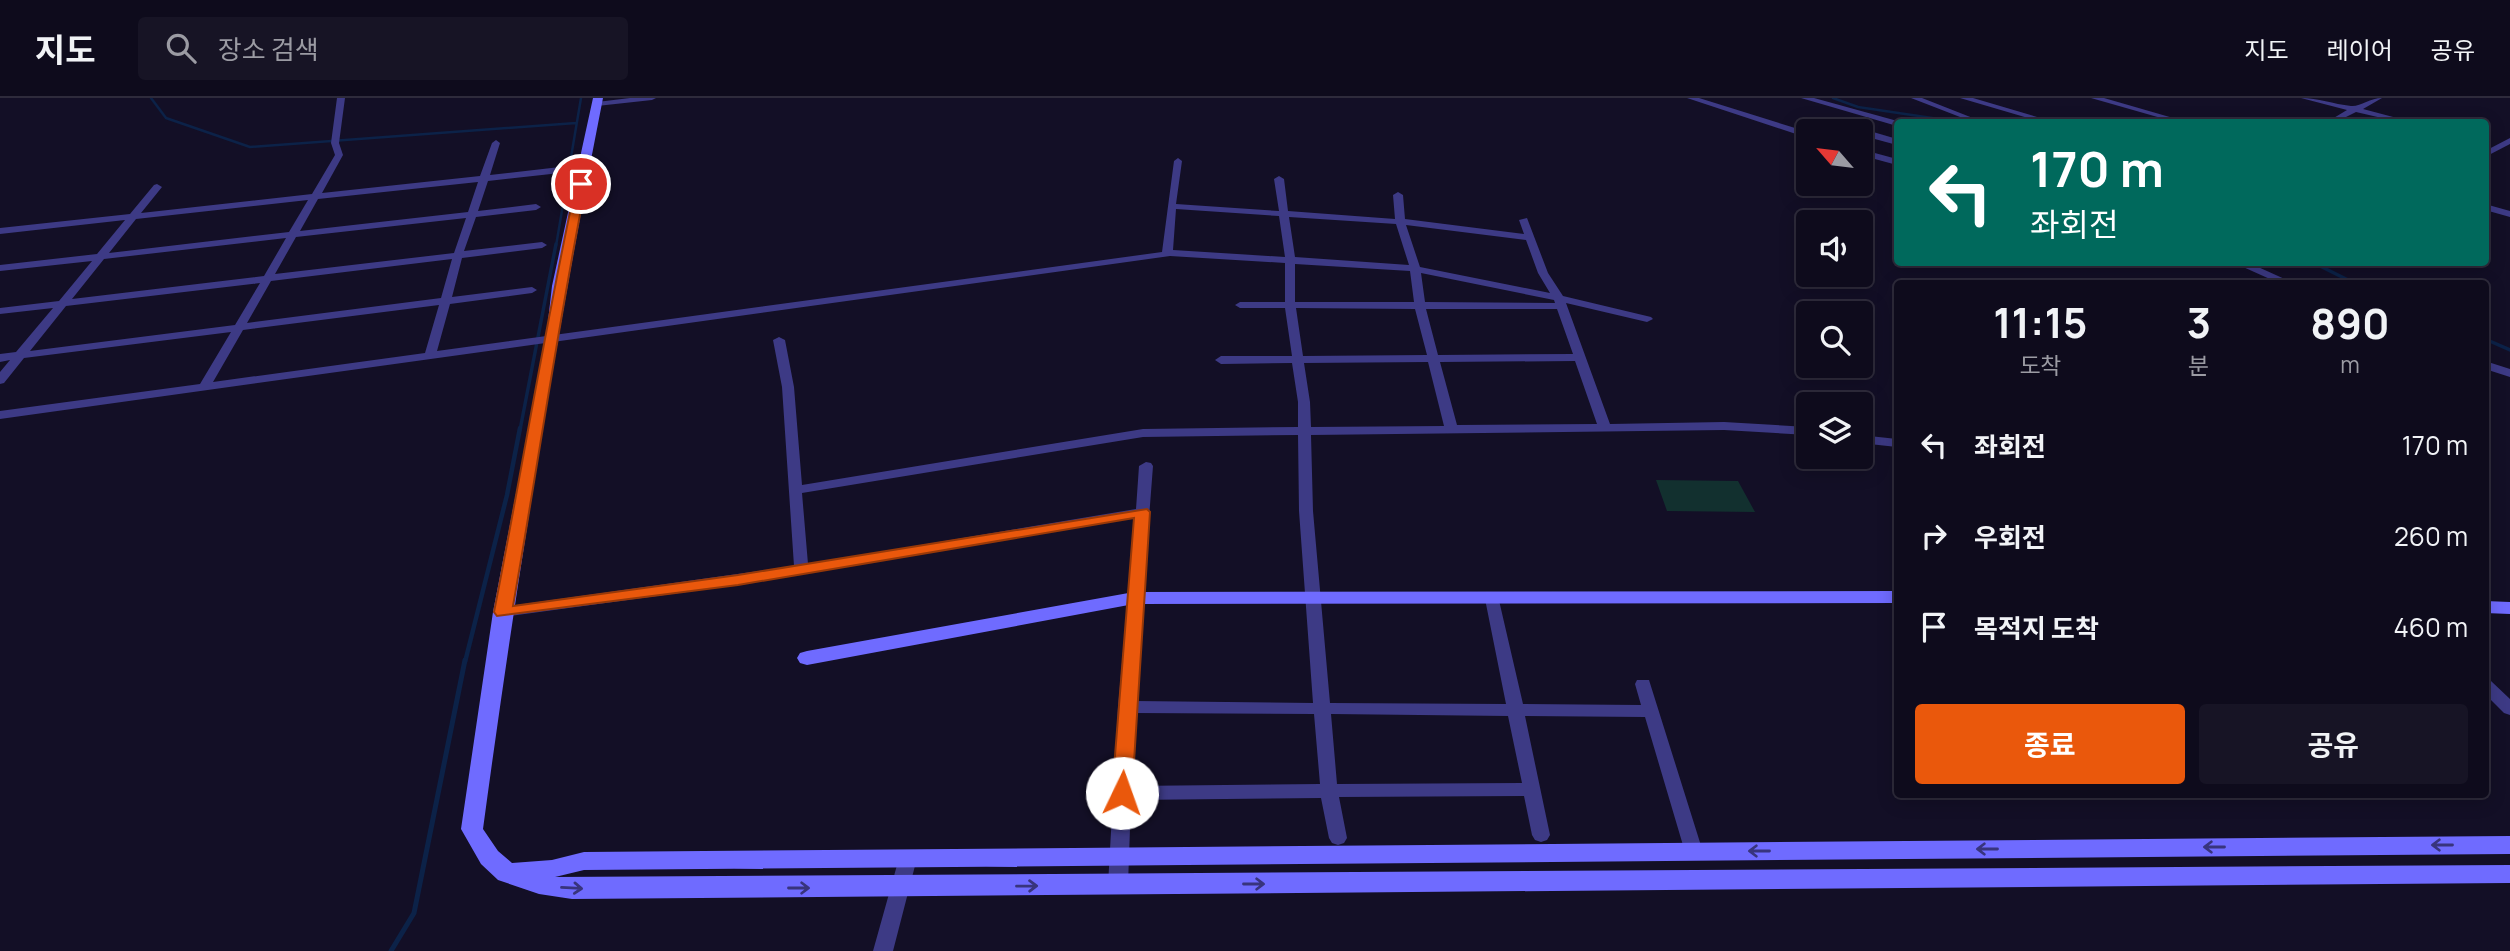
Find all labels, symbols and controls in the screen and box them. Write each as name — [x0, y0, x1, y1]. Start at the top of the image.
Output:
search box — [138, 17, 628, 80]
text: 지도 — [35, 27, 96, 72]
icon: search — [162, 29, 200, 67]
text: 장소 검색 — [218, 31, 319, 67]
text: 지도 — [2244, 33, 2289, 66]
text: 레이어 — [2327, 33, 2393, 66]
text: 공유 — [2431, 33, 2475, 66]
north arrow — [1796, 119, 1872, 196]
map controls — [1796, 119, 1873, 469]
text: 170 m — [2030, 135, 2164, 202]
icon: left — [1915, 147, 2006, 238]
pin — [551, 154, 611, 214]
icon: arrive — [562, 165, 600, 203]
text: 좌회전 — [2030, 202, 2118, 246]
button: sound — [1796, 210, 1873, 287]
text: 11:15 — [1993, 293, 2087, 351]
text: 3 — [2187, 293, 2211, 351]
text: 890 — [2310, 294, 2390, 352]
button: search — [1796, 301, 1873, 378]
text: m — [2340, 348, 2360, 380]
text: 도착 — [2019, 349, 2061, 381]
text: 분 — [2188, 349, 2209, 381]
button: layers — [1796, 392, 1873, 469]
icon: left — [1915, 426, 1953, 464]
text: 170 m — [2402, 427, 2468, 463]
text: 좌회전 — [1974, 428, 2046, 464]
icon: right — [1915, 517, 1953, 555]
text: 260 m — [2394, 518, 2468, 554]
text: 우회전 — [1974, 519, 2046, 555]
icon: arrive — [1915, 608, 1953, 646]
text: 460 m — [2393, 609, 2468, 645]
text: 목적지 도착 — [1974, 610, 2099, 646]
button: 종료 — [1915, 704, 2185, 784]
button: 공유 — [2199, 704, 2468, 784]
position arrow — [1085, 756, 1159, 830]
one-way arrow — [2431, 839, 2454, 852]
one-way arrow — [2203, 841, 2226, 854]
one-way arrow — [1976, 842, 1999, 856]
one-way arrow — [1748, 844, 1771, 858]
one-way arrow — [1242, 877, 1265, 891]
one-way arrow — [1015, 879, 1038, 893]
one-way arrow — [787, 881, 810, 895]
one-way arrow — [560, 882, 583, 895]

